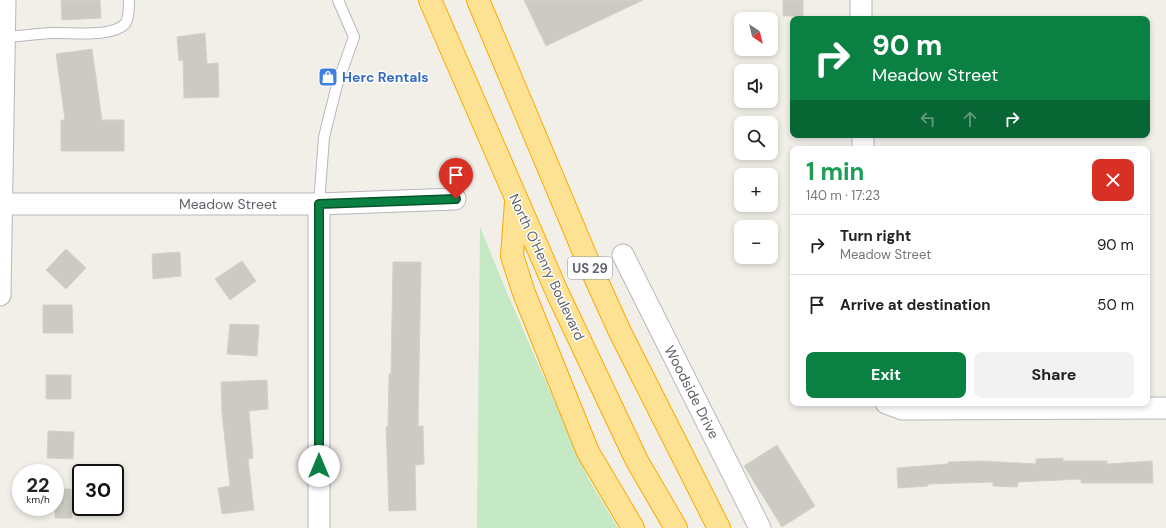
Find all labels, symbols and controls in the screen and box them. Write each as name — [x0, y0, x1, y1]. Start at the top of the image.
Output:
north arrow — [734, 12, 778, 56]
map controls — [734, 12, 778, 264]
text: 90 m — [872, 27, 942, 64]
icon: right — [806, 32, 858, 84]
text: Meadow Street — [872, 63, 998, 87]
button: sound — [734, 64, 778, 108]
shop icon: Herc Rentals — [317, 66, 339, 88]
place label: Herc Rentals — [342, 68, 429, 86]
icon: left — [917, 108, 939, 130]
icon: ahead — [959, 108, 981, 130]
icon: right — [1001, 108, 1023, 130]
button: search — [734, 116, 778, 160]
text: 1 min — [806, 156, 864, 187]
pin — [439, 158, 473, 199]
button: close — [1092, 159, 1134, 201]
icon: arrive — [445, 164, 467, 186]
button: + — [734, 168, 778, 212]
text: 140 m · 17:23 — [806, 187, 880, 204]
street label: North O'Henry Boulevard — [505, 191, 589, 343]
street label: Meadow Street — [179, 195, 277, 213]
button: − — [734, 220, 778, 264]
text: Turn right — [840, 226, 911, 246]
icon: right — [806, 234, 828, 256]
text: 90 m — [1097, 235, 1134, 255]
text: Meadow Street — [840, 246, 931, 263]
road number: US 29 — [568, 257, 612, 279]
icon: arrive — [806, 294, 828, 316]
text: Arrive at destination — [840, 295, 991, 315]
text: 50 m — [1097, 295, 1134, 315]
street label: Woodside Drive — [661, 342, 723, 442]
button: Exit — [806, 352, 966, 398]
button: Share — [974, 352, 1134, 398]
position arrow — [298, 445, 340, 487]
speed limit sign: 30 — [72, 464, 124, 516]
text: 22 — [26, 472, 50, 498]
text: km/h — [26, 493, 50, 506]

